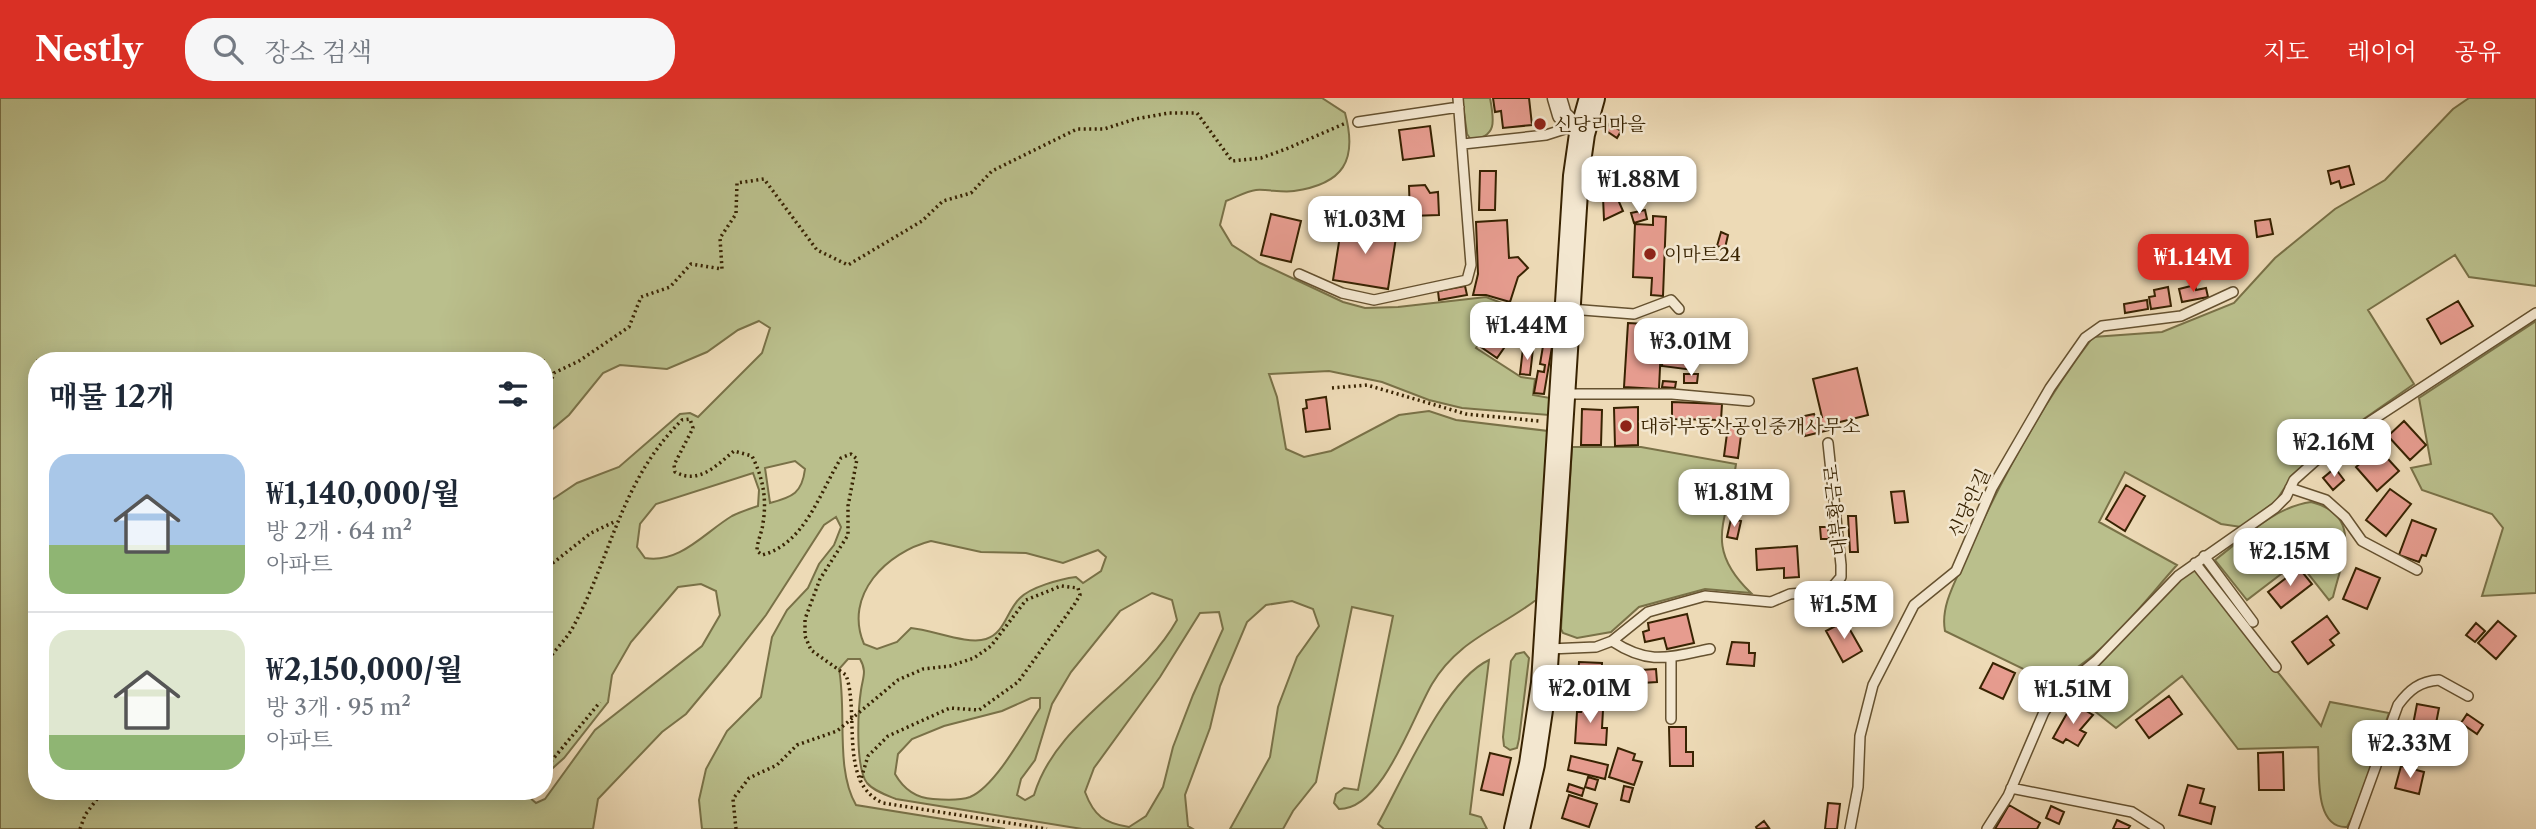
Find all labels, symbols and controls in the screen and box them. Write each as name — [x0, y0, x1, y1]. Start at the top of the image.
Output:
search box — [185, 18, 675, 81]
text: Nestly — [35, 29, 143, 70]
icon: search — [209, 30, 247, 68]
text: 장소 검색 — [265, 36, 372, 68]
text: 지도 — [2263, 37, 2309, 66]
text: 레이어 — [2347, 37, 2417, 66]
text: 공유 — [2455, 37, 2501, 66]
place label: 신당리마을 — [1554, 113, 1646, 136]
marker: 신당리마을 — [1532, 116, 1548, 132]
pin: ₩1.88M — [1582, 156, 1696, 216]
text: ₩1.88M — [1598, 165, 1681, 193]
pin: ₩1.03M — [1308, 197, 1422, 256]
text: ₩1.03M — [1324, 205, 1406, 233]
pin: ₩1.14M — [2136, 234, 2250, 294]
place label: 이마트24 — [1664, 243, 1741, 266]
text: ₩1.14M — [2154, 243, 2232, 271]
marker: 이마트24 — [1642, 246, 1658, 262]
pin: ₩1.44M — [1470, 302, 1584, 362]
text: ₩1.44M — [1486, 311, 1568, 339]
pin: ₩3.01M — [1634, 318, 1748, 378]
text: ₩3.01M — [1650, 327, 1732, 355]
icon: filters — [494, 375, 532, 413]
text: 매물 12개 — [49, 378, 175, 415]
place label: 대하부동산공인중개사무소 — [1640, 415, 1860, 438]
marker: 대하부동산공인중개사무소 — [1618, 418, 1634, 434]
pin: ₩2.16M — [2277, 420, 2391, 479]
text: ₩2.16M — [2293, 428, 2375, 456]
street label: 대부황금로 — [1819, 463, 1852, 557]
street label: 신당안길 — [1944, 465, 1995, 541]
pin: ₩1.81M — [1677, 470, 1791, 529]
text: ₩1,140,000/월 — [266, 475, 460, 512]
text: ₩1.81M — [1694, 478, 1774, 506]
icon: home — [105, 482, 189, 566]
text: 방 2개 · 64 m² — [266, 517, 412, 545]
pin: ₩2.15M — [2233, 528, 2347, 588]
text: ₩2.15M — [2250, 537, 2330, 565]
text: 아파트 — [266, 550, 333, 578]
pin: ₩1.5M — [1795, 582, 1893, 641]
text: ₩1.5M — [1810, 590, 1878, 618]
text: ₩2,150,000/월 — [266, 651, 463, 688]
icon: home — [105, 658, 189, 742]
pin: ₩2.01M — [1533, 666, 1647, 725]
pin: ₩1.51M — [2016, 666, 2130, 726]
text: ₩2.01M — [1549, 674, 1631, 702]
text: ₩1.51M — [2034, 675, 2112, 703]
text: 방 3개 · 95 m² — [266, 693, 411, 721]
pin: ₩2.33M — [2353, 720, 2467, 780]
text: 아파트 — [266, 726, 333, 754]
text: ₩2.33M — [2368, 729, 2452, 757]

